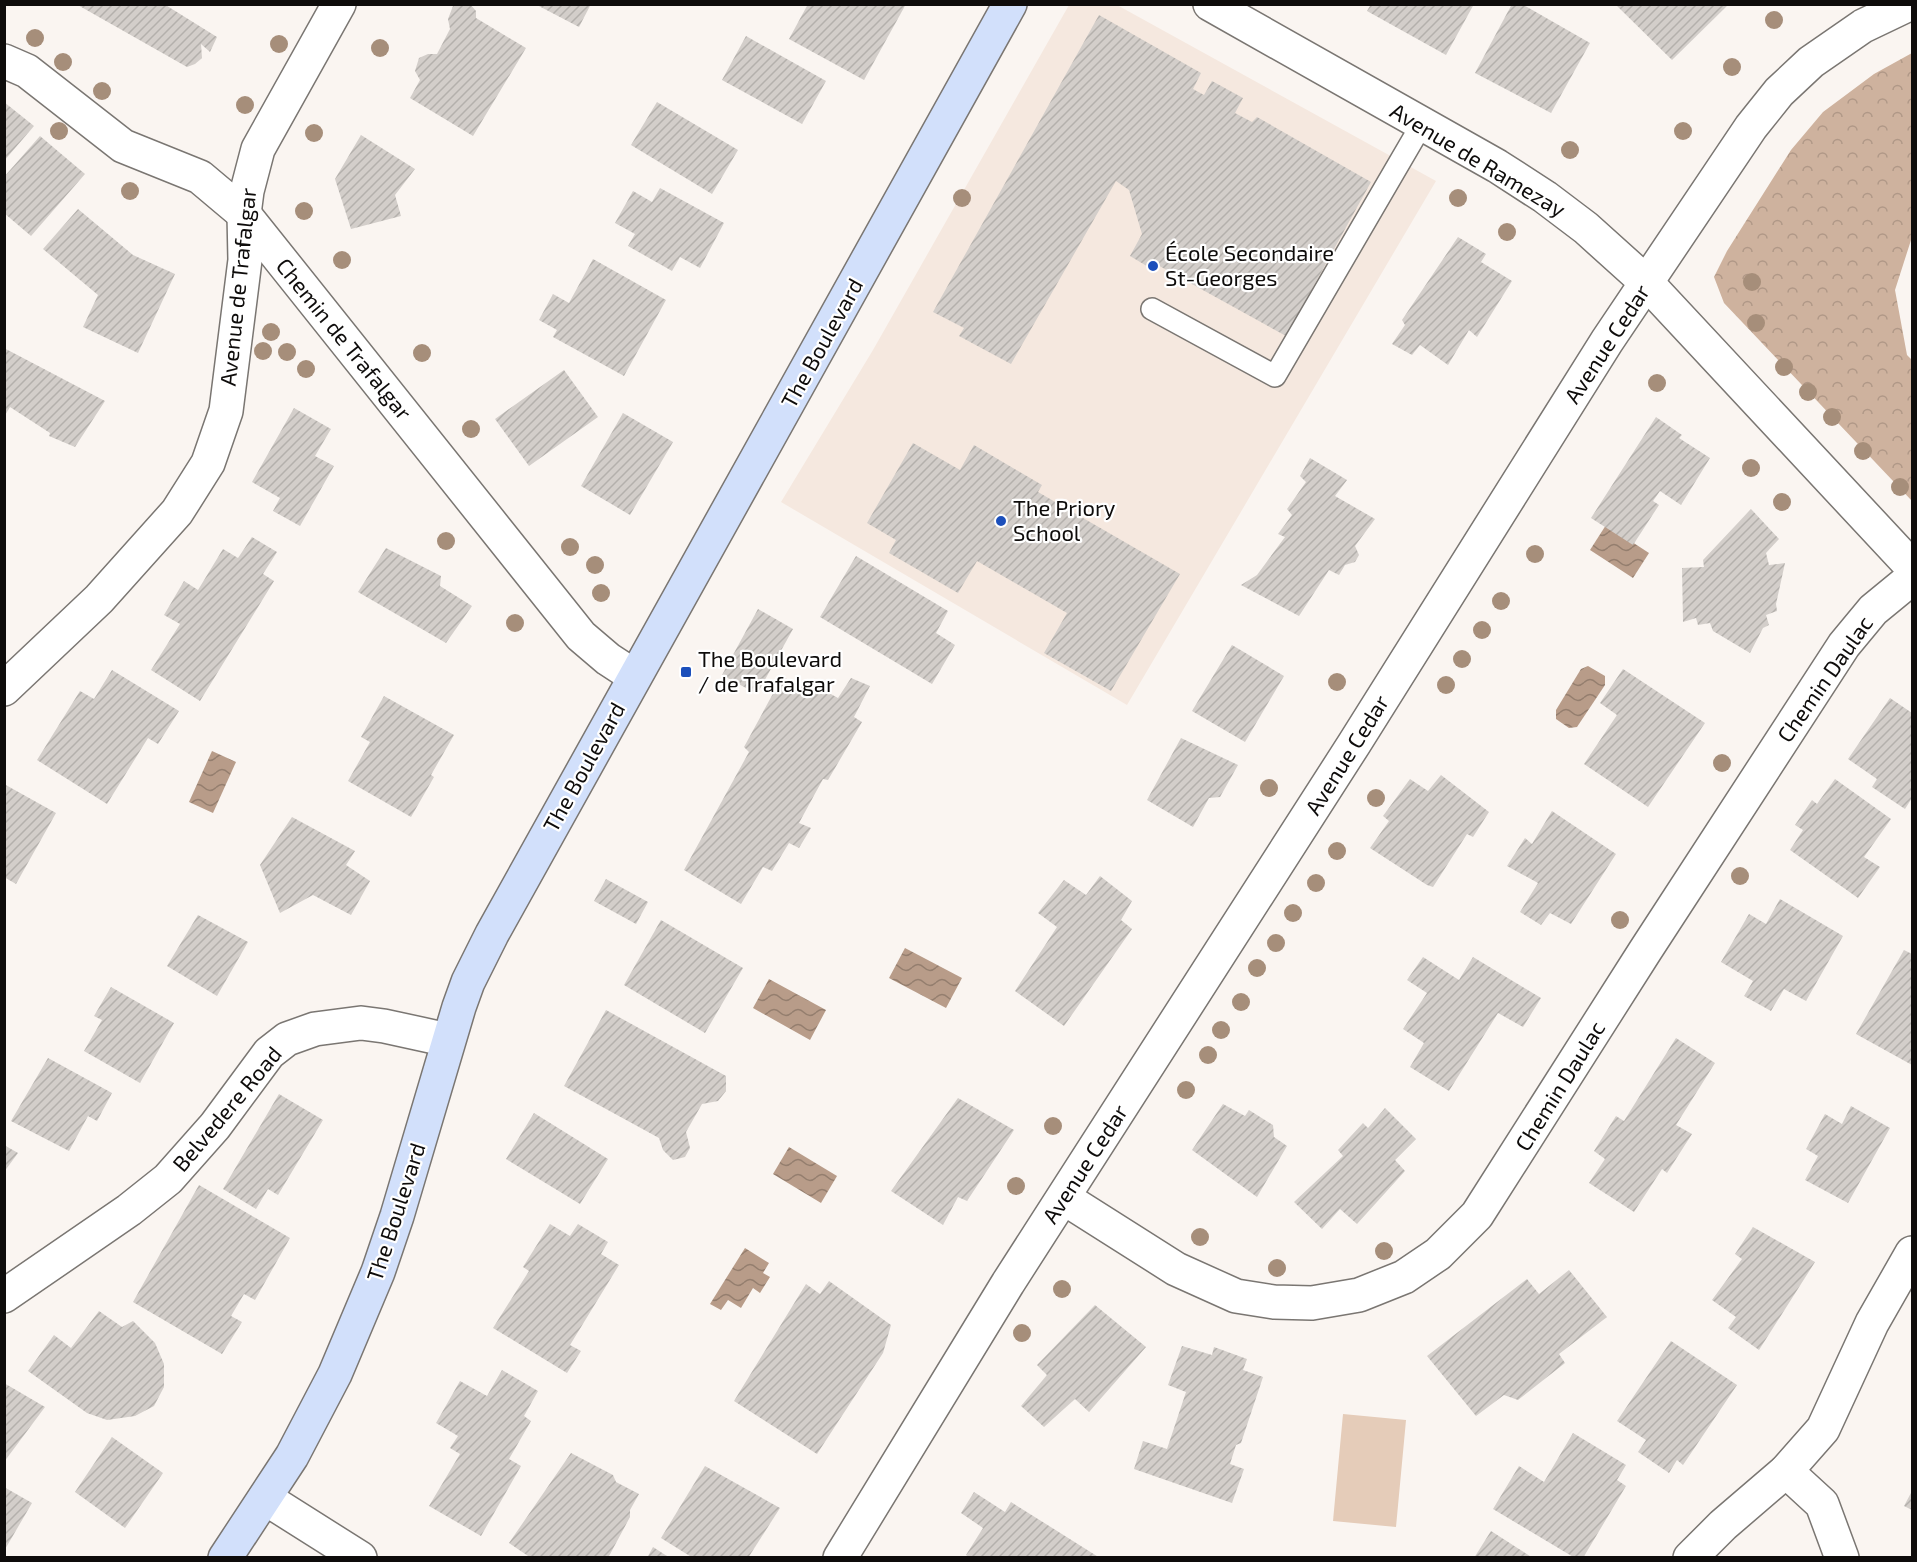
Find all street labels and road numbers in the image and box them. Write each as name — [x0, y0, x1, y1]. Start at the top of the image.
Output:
street label: Avenue de Ramezay — [1386, 97, 1571, 222]
street label: Avenue de Trafalgar — [214, 186, 260, 387]
street label: Chemin de Trafalgar — [272, 252, 418, 424]
street label: The Boulevard — [775, 273, 867, 412]
street label: Avenue Cedar — [1558, 279, 1654, 408]
street label: Chemin Daulac — [1771, 610, 1877, 747]
street label: Avenue Cedar — [1299, 690, 1393, 819]
street label: The Boulevard — [537, 697, 629, 836]
street label: Chemin Daulac — [1509, 1016, 1609, 1155]
street label: Belvedere Road — [166, 1041, 286, 1176]
street label: Avenue Cedar — [1036, 1099, 1132, 1228]
street label: The Boulevard — [360, 1139, 430, 1284]

